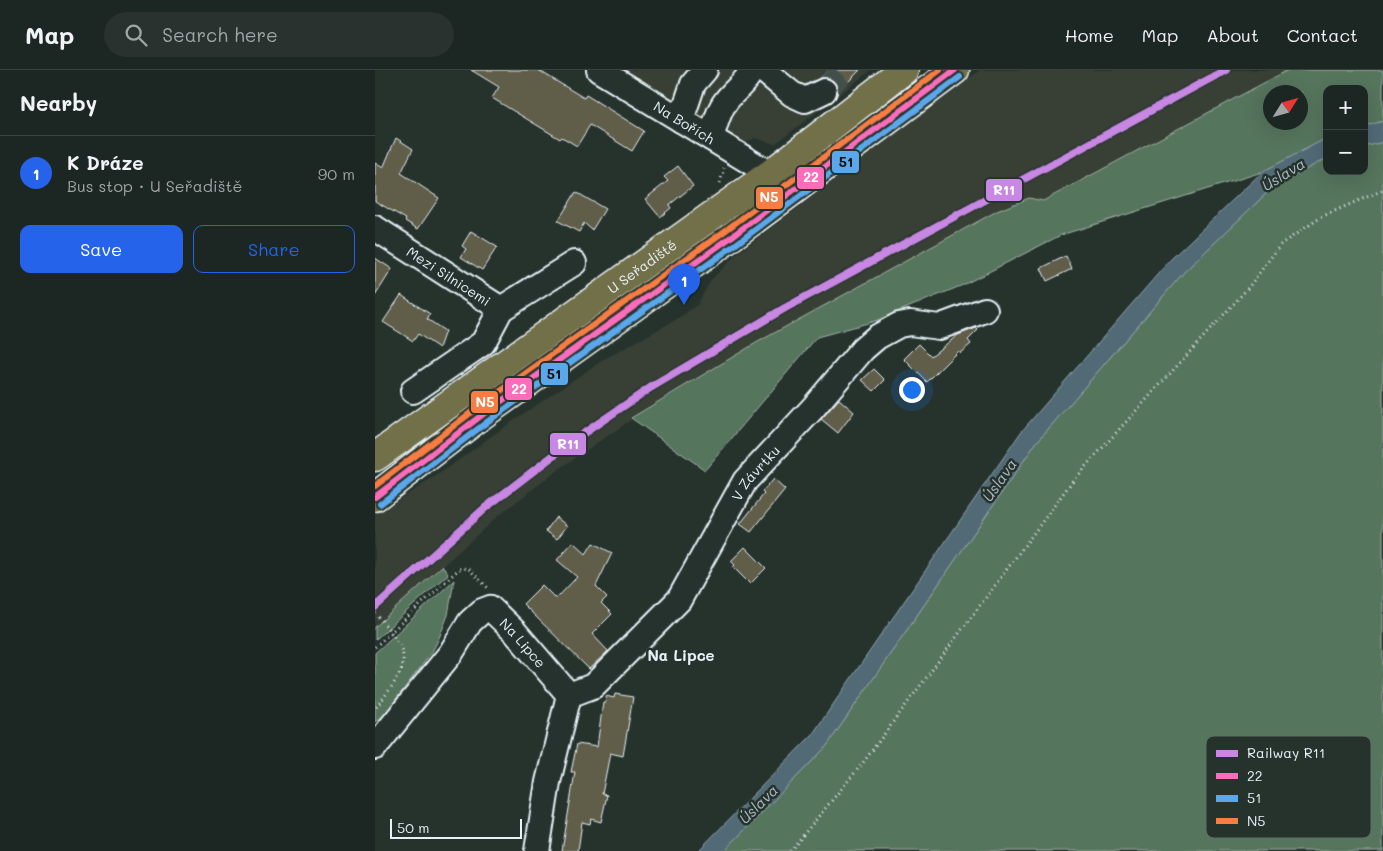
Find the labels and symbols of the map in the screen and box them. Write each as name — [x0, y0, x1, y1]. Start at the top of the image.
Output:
north arrow — [1263, 85, 1308, 130]
street label: Na Bořích — [650, 96, 719, 148]
line badge: 51 — [831, 150, 860, 174]
text: 51 — [839, 152, 853, 171]
water label: Úslava — [1257, 153, 1309, 195]
line badge: 22 — [796, 166, 825, 190]
text: 22 — [803, 167, 819, 186]
line badge: R11 — [985, 178, 1023, 202]
text: R11 — [993, 180, 1015, 199]
line badge: N5 — [755, 186, 784, 210]
text: N5 — [760, 187, 778, 206]
street label: U Seřadiště — [603, 235, 680, 297]
street label: Mezi Silnicemi — [403, 241, 495, 310]
pin: 1 — [668, 264, 700, 305]
line badge: 51 — [540, 362, 569, 386]
text: 51 — [547, 364, 561, 383]
line badge: 22 — [504, 377, 533, 401]
your location — [899, 377, 925, 403]
text: 22 — [511, 379, 527, 398]
line badge: N5 — [470, 390, 499, 414]
text: N5 — [476, 392, 494, 411]
line badge: R11 — [549, 432, 587, 456]
text: R11 — [557, 434, 579, 453]
street label: V Závrtku — [726, 441, 784, 504]
water label: Úslava — [977, 455, 1021, 505]
street label: Na Lipce — [496, 613, 551, 671]
district label: Na Lipce — [647, 645, 715, 665]
legend — [1206, 736, 1371, 838]
text: Railway R11 — [1247, 743, 1325, 762]
text: 22 — [1247, 766, 1263, 785]
water label: Úslava — [734, 780, 782, 828]
text: 51 — [1247, 788, 1261, 807]
text: N5 — [1247, 811, 1266, 830]
scale bar — [390, 816, 523, 839]

